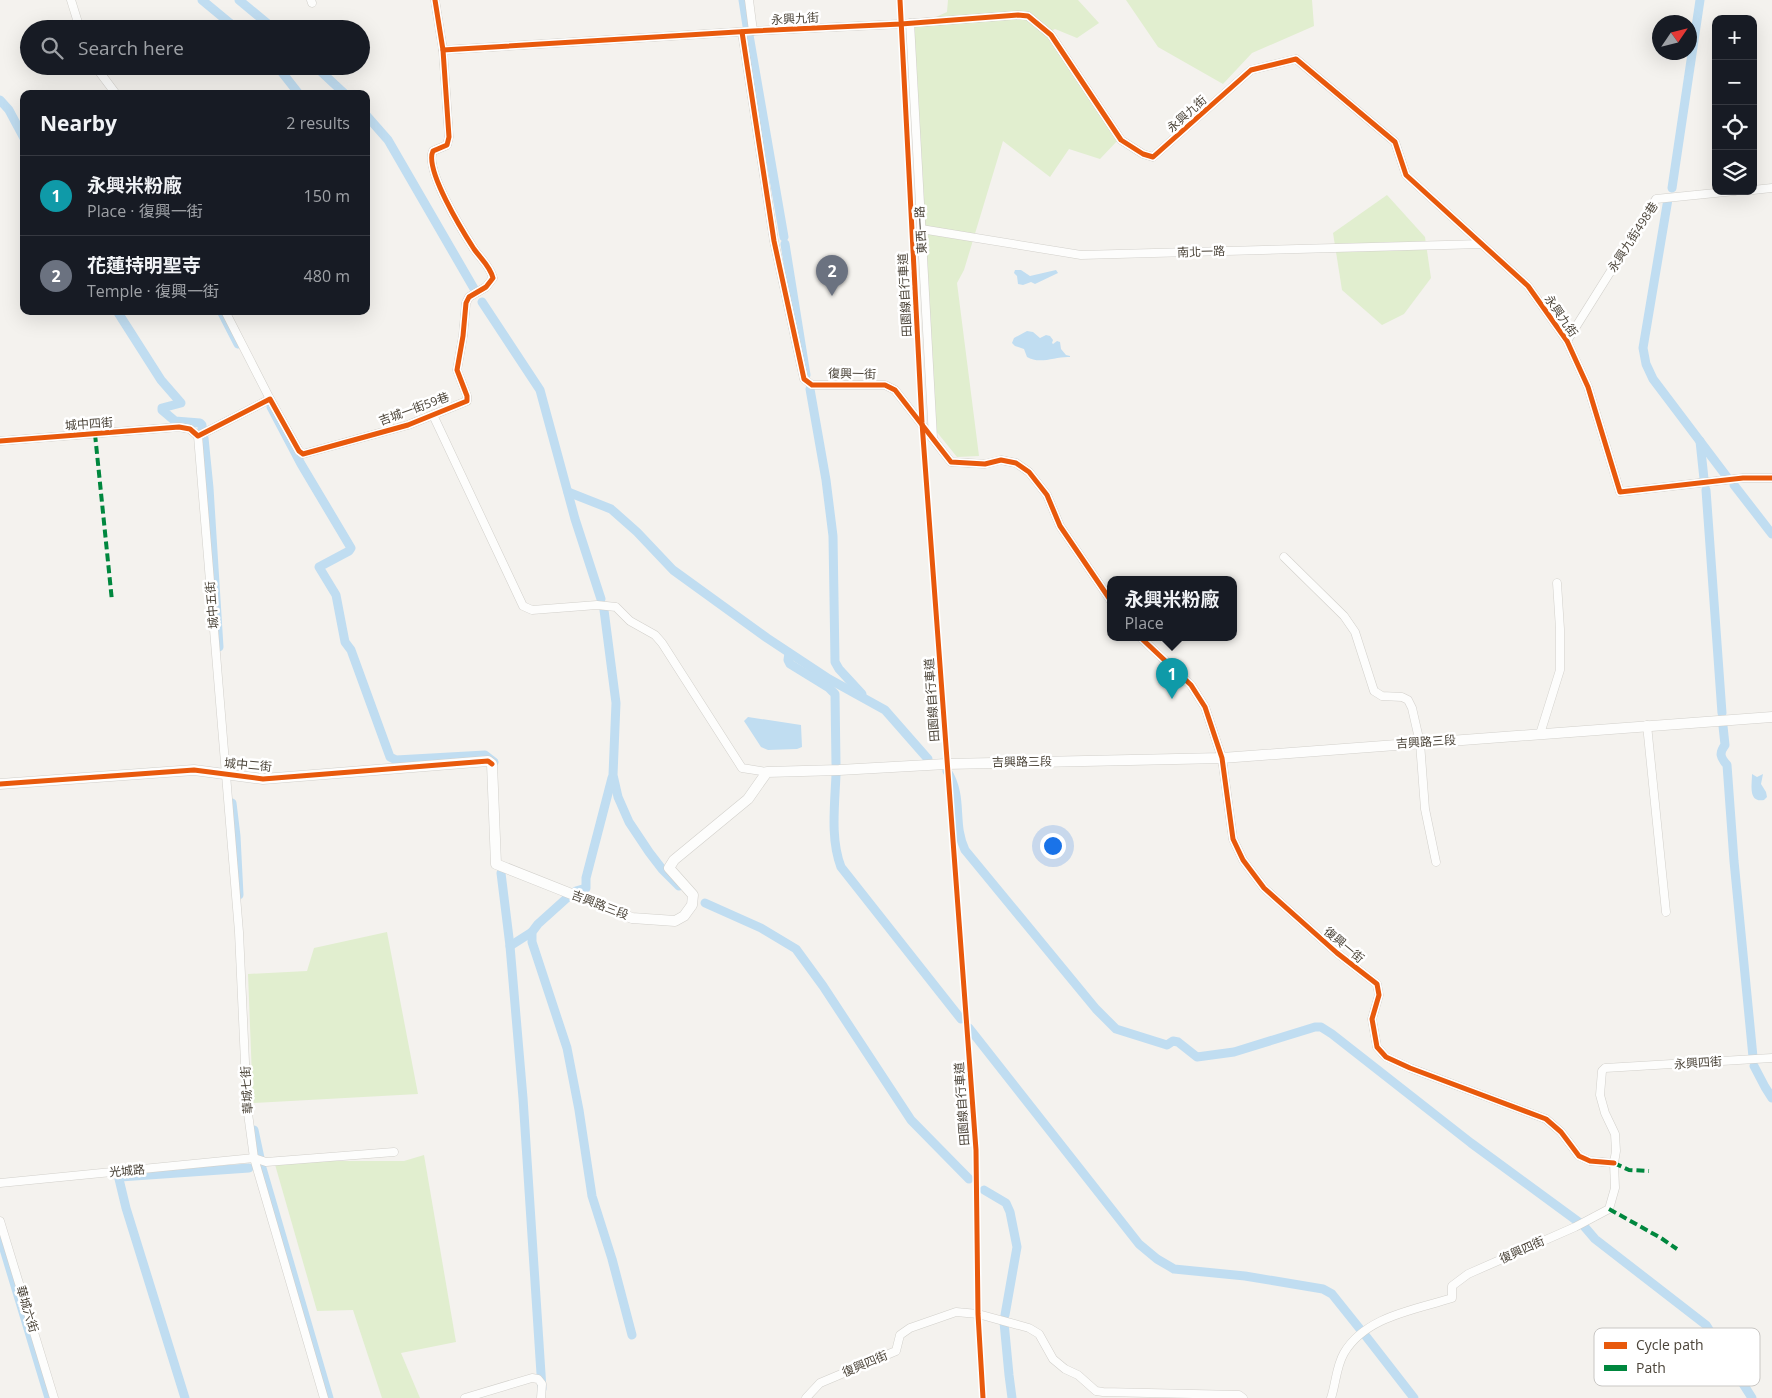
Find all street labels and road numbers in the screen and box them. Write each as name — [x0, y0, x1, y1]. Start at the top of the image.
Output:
street label: 永興九街 — [771, 9, 819, 28]
street label: 永興九街 — [1163, 91, 1210, 136]
street label: 永興九街498巷 — [1604, 198, 1662, 275]
street label: 東西一路 — [911, 206, 930, 254]
street label: 南北一路 — [1177, 242, 1225, 261]
street label: 田園線自行車道 — [894, 253, 915, 337]
street label: 永興九街 — [1541, 291, 1582, 340]
street label: 復興一街 — [828, 365, 876, 382]
street label: 吉城一街59巷 — [376, 388, 451, 429]
street label: 城中四街 — [64, 413, 114, 434]
street label: 城中五街 — [201, 580, 222, 630]
street label: 田園線自行車道 — [920, 658, 943, 743]
street label: 吉興路三段 — [1395, 731, 1456, 752]
street label: 吉興路三段 — [992, 752, 1052, 771]
street label: 城中二街 — [223, 754, 273, 775]
street label: 吉興路三段 — [569, 886, 631, 923]
street label: 復興一街 — [1320, 923, 1368, 967]
street label: 永興四街 — [1673, 1052, 1723, 1073]
street label: 田園線自行車道 — [950, 1062, 973, 1147]
street label: 華城七街 — [237, 1066, 256, 1114]
street label: 光城路 — [108, 1160, 146, 1181]
street label: 復興四街 — [1496, 1232, 1547, 1267]
street label: 華城六街 — [12, 1283, 43, 1334]
street label: 復興四街 — [839, 1346, 890, 1381]

